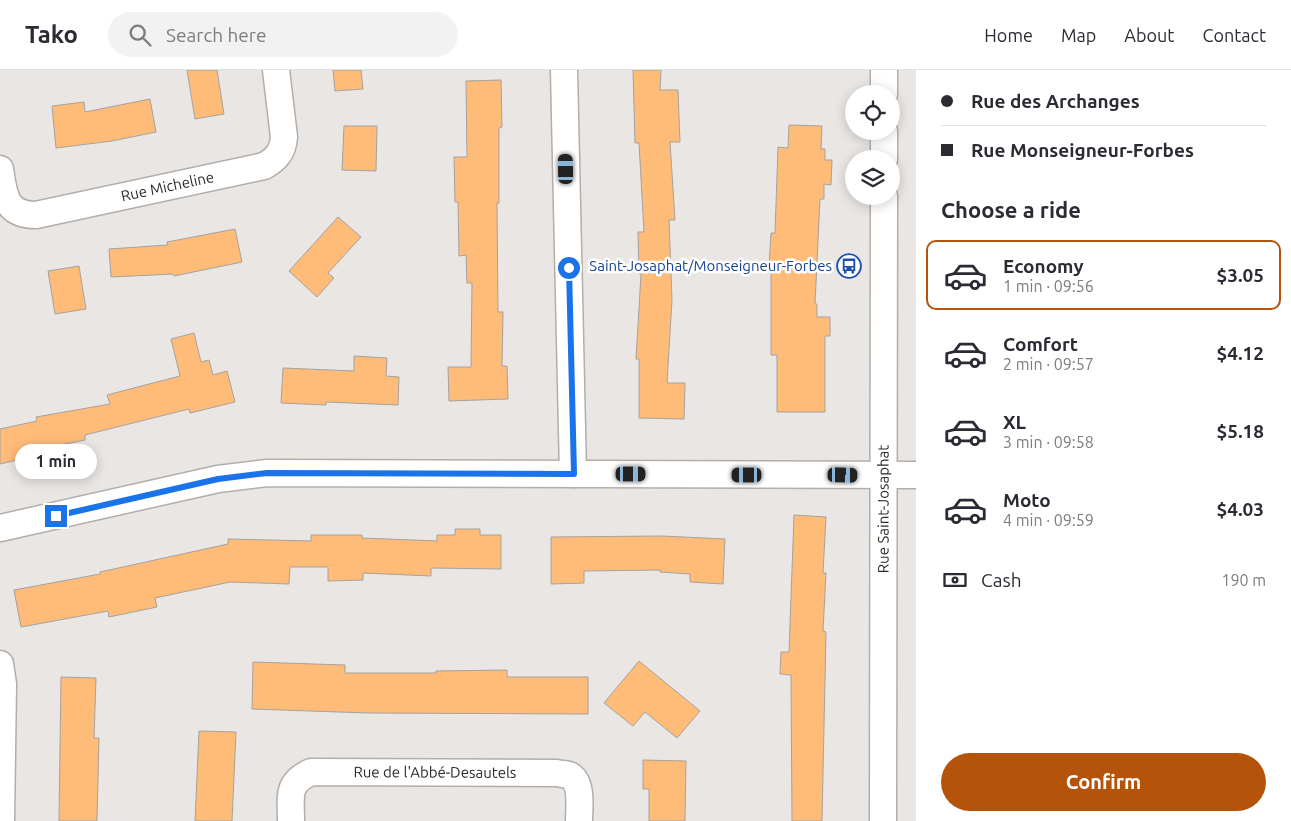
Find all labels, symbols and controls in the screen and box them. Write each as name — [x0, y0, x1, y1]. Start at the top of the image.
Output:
search box — [108, 12, 458, 57]
text: Tako — [25, 21, 78, 48]
icon: search — [126, 21, 154, 49]
text: Search here — [166, 24, 266, 46]
text: Home — [984, 25, 1033, 45]
text: Map — [1061, 25, 1096, 45]
text: About — [1124, 25, 1174, 45]
text: Contact — [1202, 25, 1266, 45]
map controls — [845, 85, 900, 205]
button: locate — [845, 85, 900, 140]
text: Rue des Archanges — [971, 90, 1140, 112]
text: Rue Monseigneur-Forbes — [971, 139, 1194, 161]
button: layers — [845, 150, 900, 205]
car — [558, 154, 573, 184]
street label: Rue Micheline — [119, 168, 215, 205]
text: Choose a ride — [941, 197, 1081, 222]
bus stop icon: Saint-Josaphat/Monseigneur-Forbes — [836, 253, 862, 279]
icon: car — [943, 253, 988, 298]
text: Economy — [1003, 255, 1084, 277]
route start — [558, 257, 580, 279]
place label: Saint-Josaphat/Monseigneur-Forbes — [589, 257, 832, 274]
text: $3.05 — [1216, 264, 1264, 286]
text: 1 min · 09:56 — [1003, 277, 1094, 295]
icon: car — [943, 331, 988, 376]
text: Comfort — [1003, 333, 1078, 355]
text: $4.12 — [1216, 342, 1264, 364]
text: 2 min · 09:57 — [1003, 355, 1094, 373]
icon: car — [943, 409, 988, 454]
text: XL — [1003, 411, 1026, 433]
text: $5.18 — [1216, 420, 1264, 442]
text: 3 min · 09:58 — [1003, 433, 1094, 451]
callout: 1 min — [15, 444, 97, 478]
street label: Rue Saint-Josaphat — [874, 445, 892, 573]
text: 1 min — [36, 452, 76, 470]
car — [616, 467, 646, 482]
car — [827, 467, 858, 483]
car — [732, 468, 762, 483]
icon: car — [943, 487, 988, 532]
text: Moto — [1003, 489, 1051, 511]
text: $4.03 — [1216, 498, 1264, 520]
route end — [45, 505, 67, 527]
text: 4 min · 09:59 — [1003, 511, 1094, 529]
icon: cash — [941, 566, 969, 594]
text: Cash — [981, 569, 1022, 591]
text: 190 m — [1221, 571, 1266, 589]
button: Confirm — [941, 753, 1266, 811]
street label: Rue de l'Abbé-Desautels — [353, 763, 516, 781]

